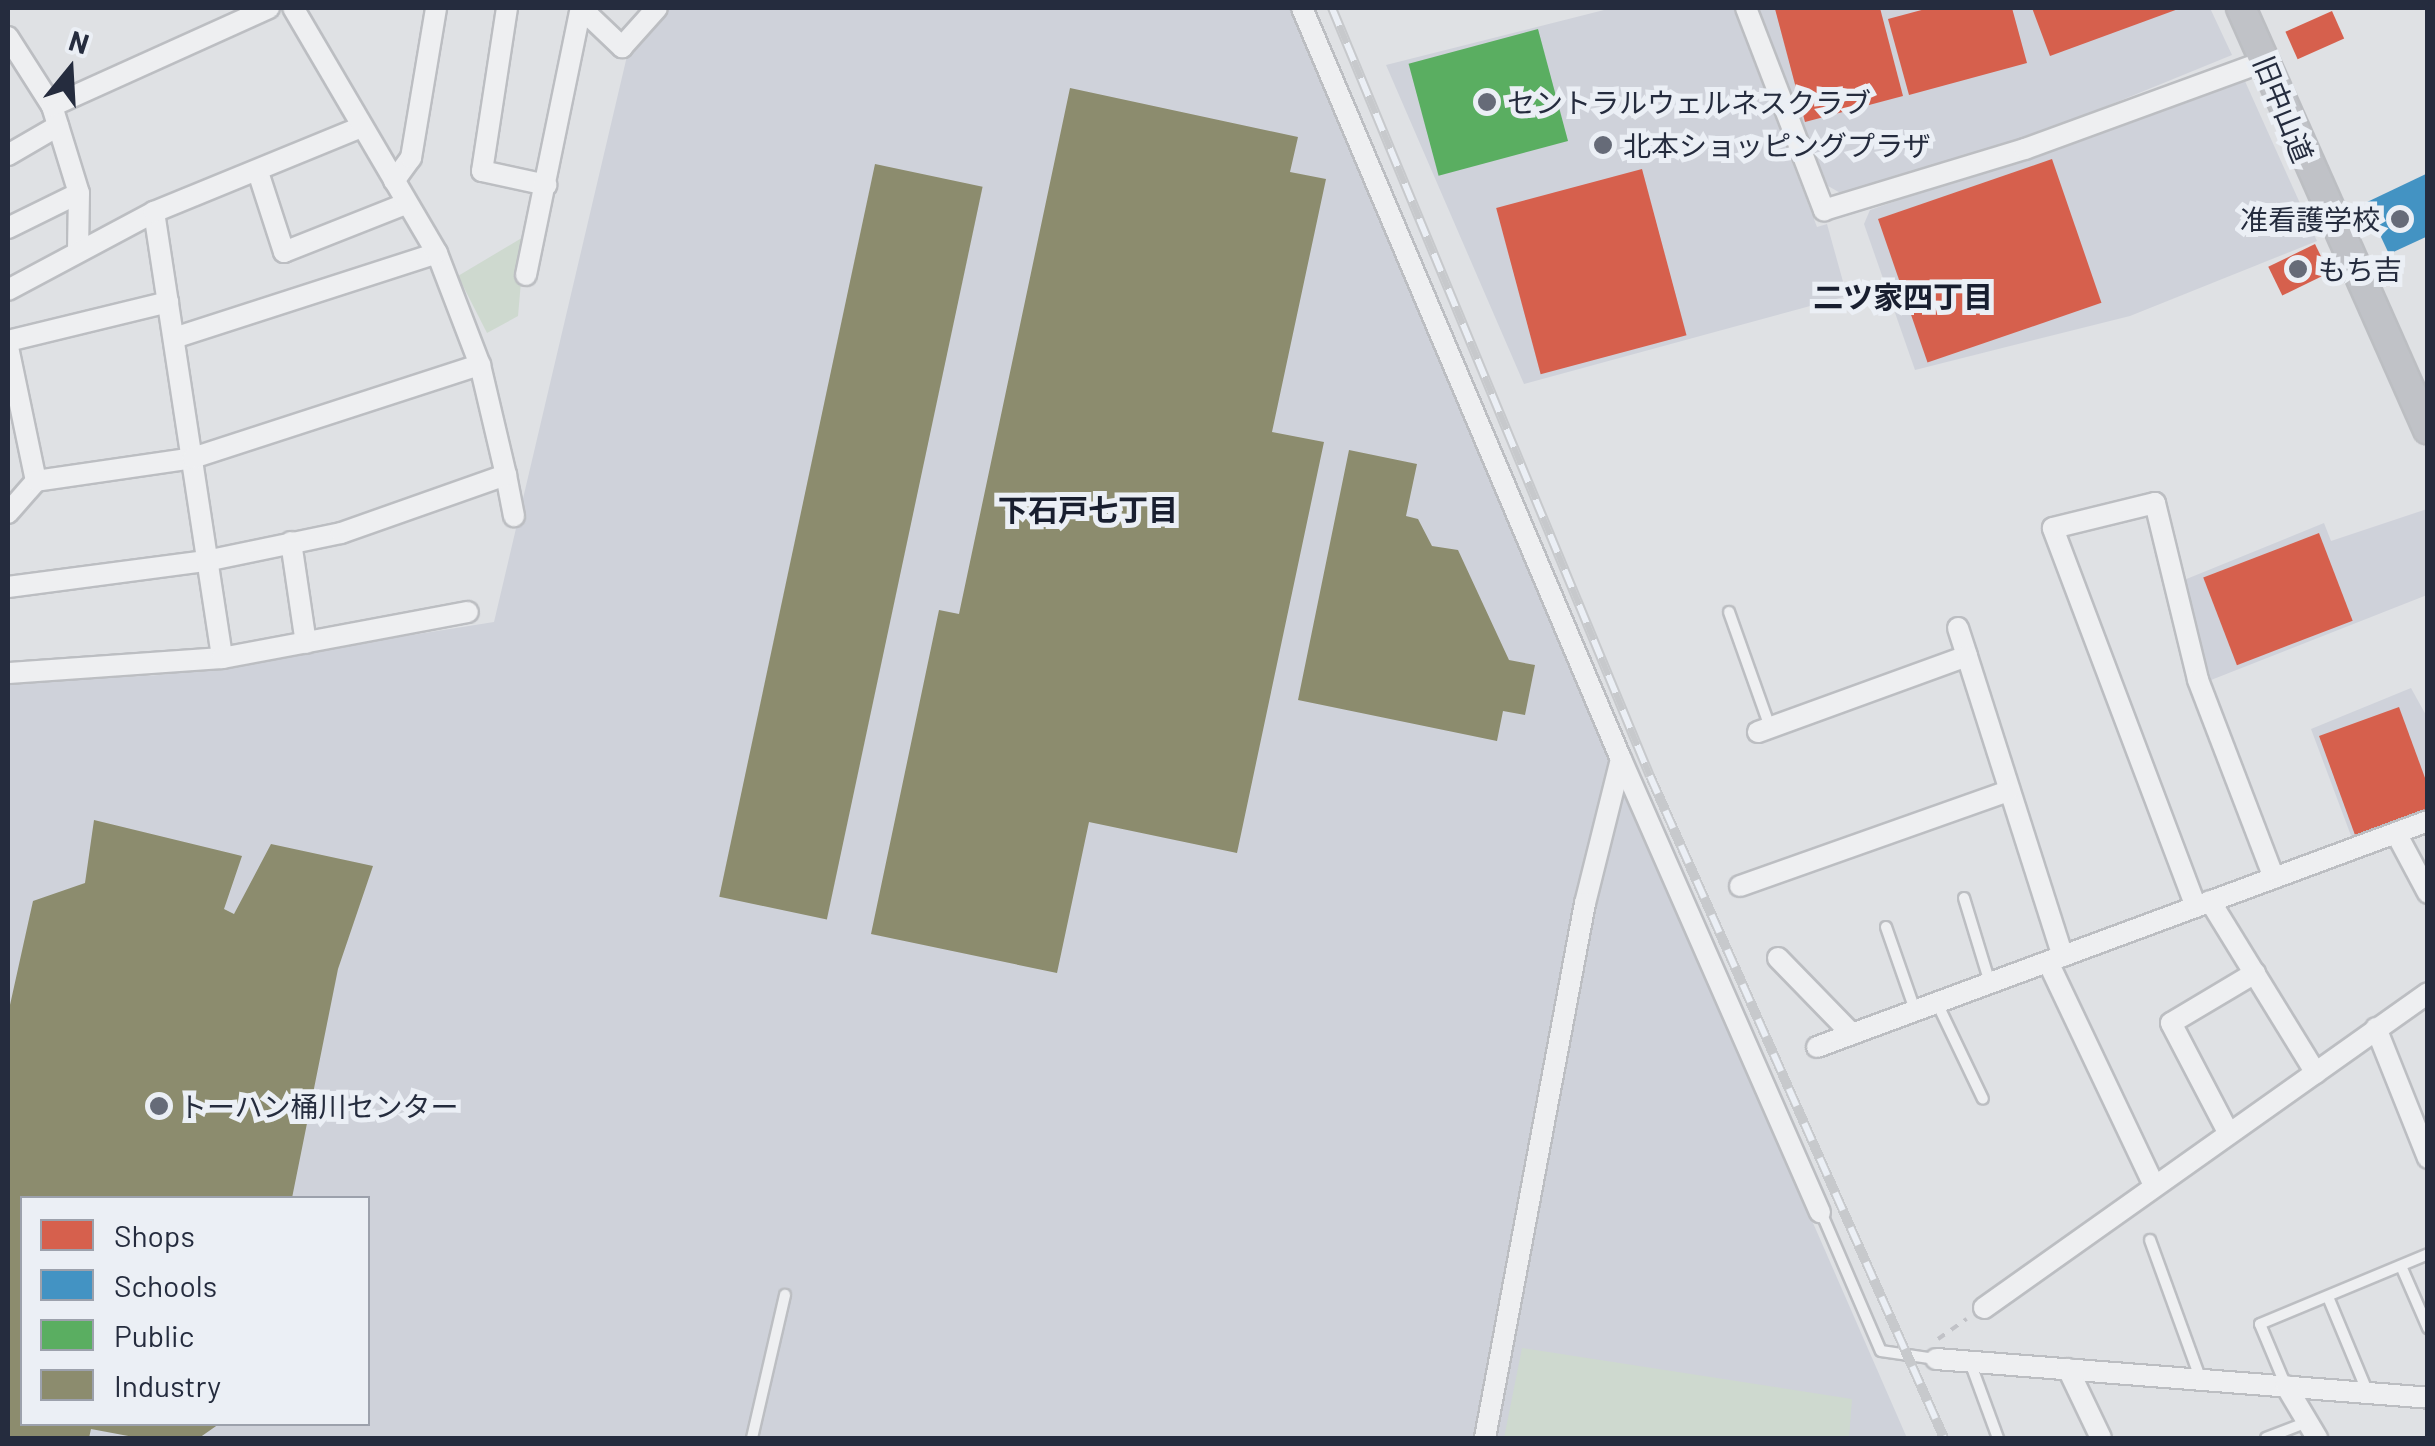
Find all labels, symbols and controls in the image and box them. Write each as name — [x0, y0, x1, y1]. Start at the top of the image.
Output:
north arrow — [20, 20, 120, 120]
text: N — [65, 22, 93, 61]
street label: 旧中山道 — [2247, 51, 2321, 167]
place label: セントラルウェルネスクラブ — [1507, 85, 1871, 119]
marker: セントラルウェルネスクラブ — [1476, 91, 1498, 113]
place label: 北本ショッピングプラザ — [1623, 128, 1931, 162]
marker: 北本ショッピングプラザ — [1592, 134, 1614, 156]
place label: 准看護学校 — [2240, 202, 2380, 236]
marker: 准看護学校 — [2389, 208, 2411, 230]
place label: もち吉 — [2318, 252, 2402, 286]
marker: もち吉 — [2287, 258, 2309, 280]
district label: 二ツ家四丁目 — [1813, 278, 1993, 314]
district label: 下石戸七丁目 — [998, 491, 1178, 527]
place label: トーハン桶川センター — [179, 1089, 459, 1123]
marker: トーハン桶川センター — [148, 1095, 170, 1117]
legend — [20, 1196, 370, 1426]
text: Shops — [114, 1217, 195, 1253]
text: Schools — [114, 1267, 217, 1303]
text: Public — [114, 1317, 194, 1353]
text: Industry — [114, 1367, 221, 1403]

